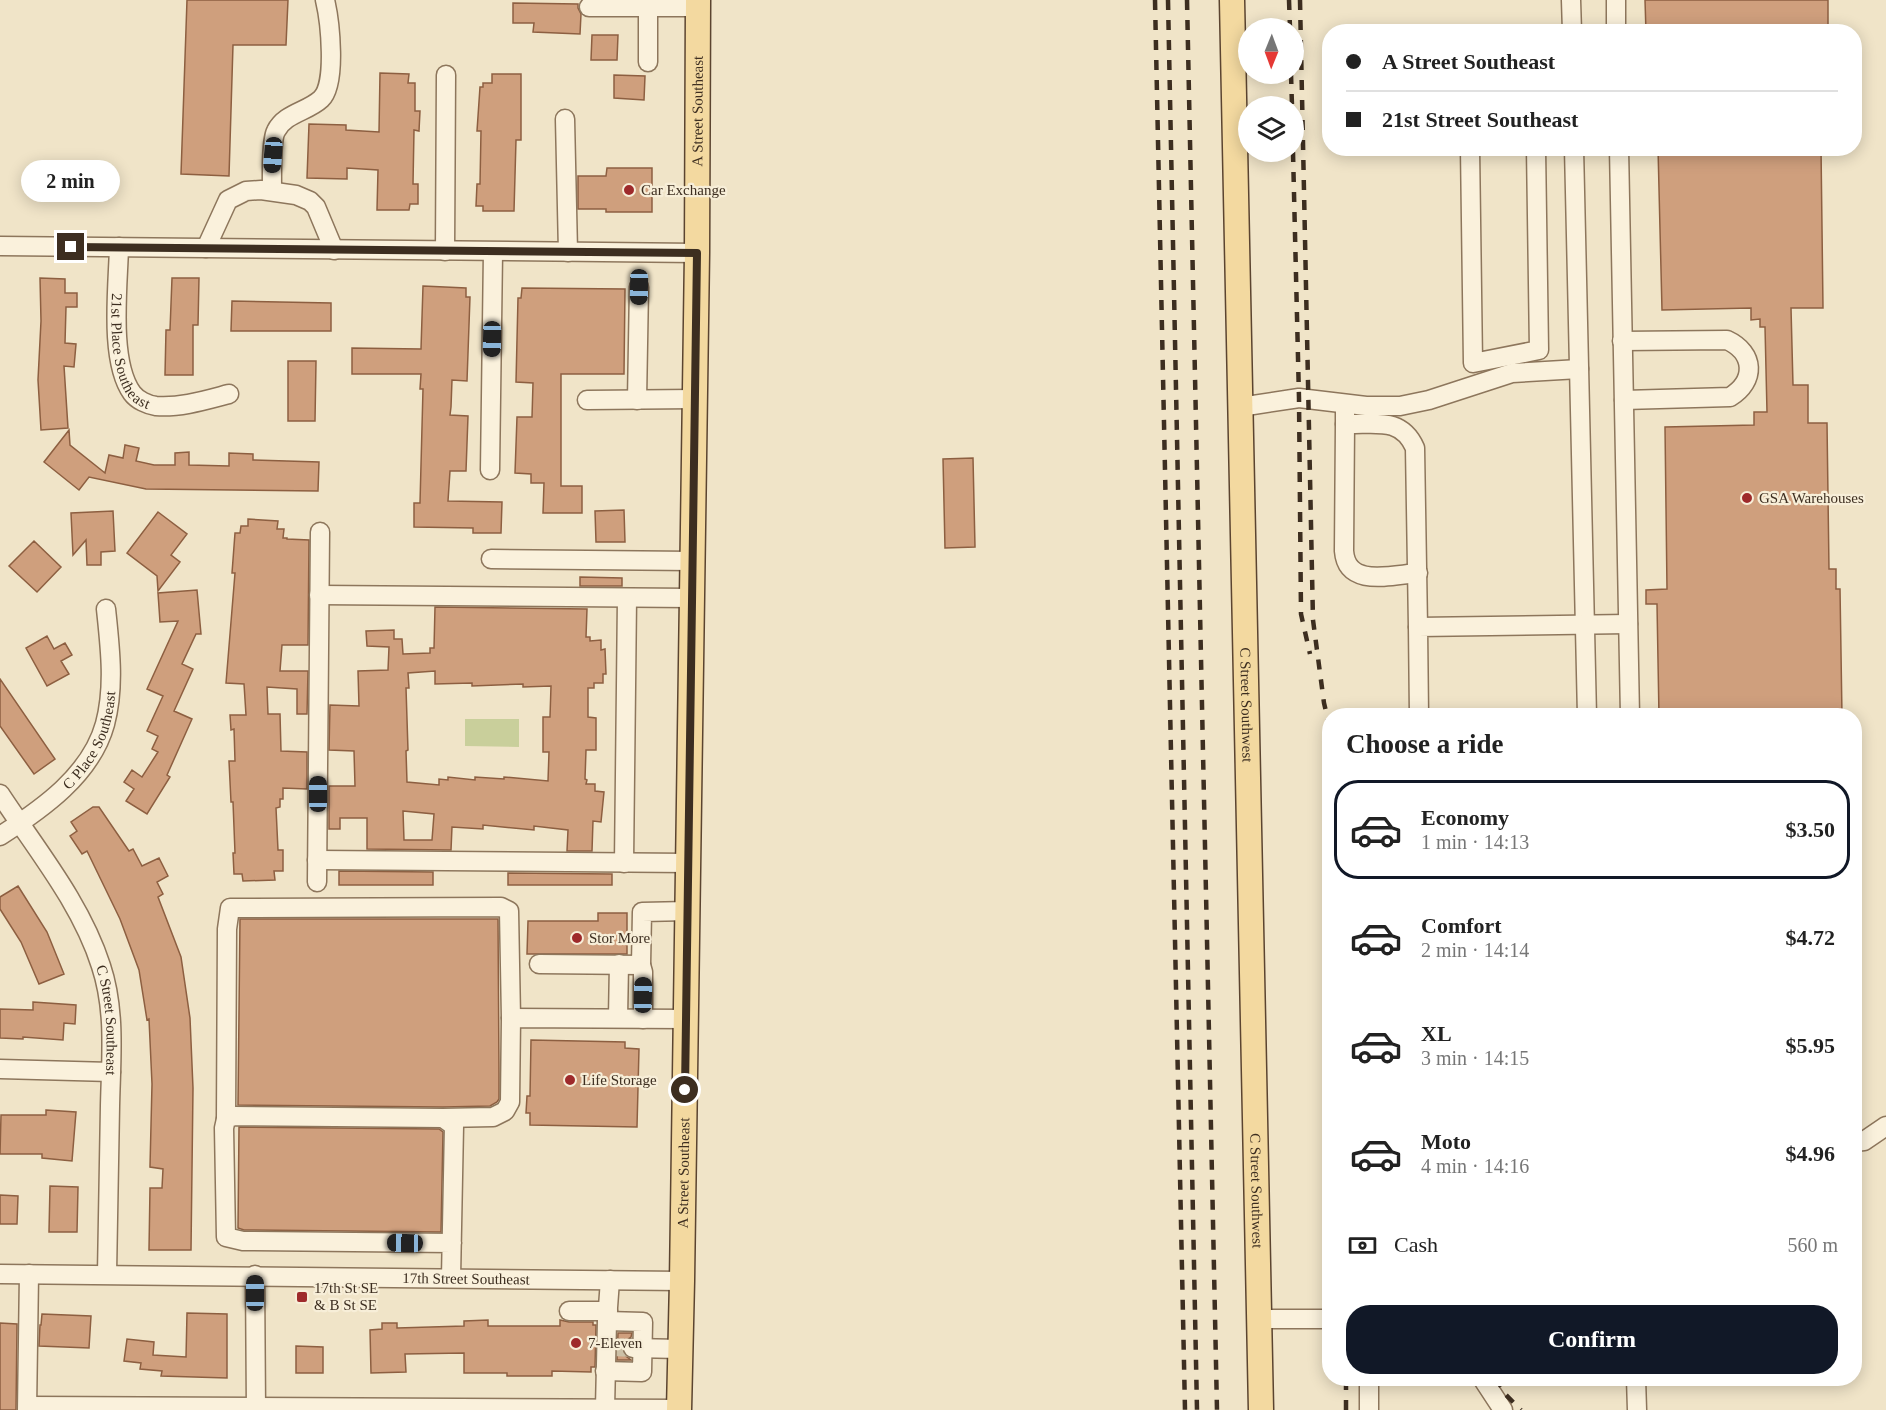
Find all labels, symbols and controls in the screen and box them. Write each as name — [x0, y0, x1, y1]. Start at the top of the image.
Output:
north arrow — [1238, 18, 1304, 84]
map controls — [1238, 18, 1304, 162]
text: A Street Southeast — [1382, 49, 1555, 74]
street label: A Street Southeast — [689, 55, 706, 167]
button: layers — [1238, 96, 1304, 162]
text: 21st Street Southeast — [1382, 107, 1578, 132]
car — [263, 136, 283, 174]
callout: 2 min — [22, 160, 121, 202]
text: 2 min — [46, 170, 95, 192]
place label: Car Exchange — [641, 182, 726, 198]
marker: Car Exchange — [622, 183, 636, 197]
route end — [57, 233, 84, 260]
car — [630, 269, 648, 305]
street label: 21st Place Southeast — [108, 293, 153, 412]
car — [483, 321, 501, 357]
place label: GSA Warehouses — [1759, 490, 1864, 506]
marker: GSA Warehouses — [1740, 491, 1754, 505]
street label: C Street Southwest — [1237, 647, 1256, 763]
street label: C Place Southeast — [60, 690, 118, 792]
text: Choose a ride — [1346, 729, 1504, 759]
car — [309, 776, 327, 812]
icon: car — [1349, 803, 1403, 857]
text: Economy — [1421, 805, 1509, 830]
text: $3.50 — [1786, 817, 1835, 842]
text: 1 min · 14:13 — [1421, 831, 1529, 853]
icon: car — [1349, 911, 1403, 965]
text: Comfort — [1421, 913, 1502, 938]
text: $4.72 — [1786, 925, 1835, 950]
place label: Stor More — [589, 930, 651, 946]
marker: Stor More — [570, 931, 584, 945]
text: 2 min · 14:14 — [1421, 939, 1529, 961]
street label: C Street Southeast — [93, 963, 120, 1076]
car — [634, 977, 652, 1013]
icon: car — [1349, 1019, 1403, 1073]
text: XL — [1421, 1021, 1452, 1046]
text: $5.95 — [1786, 1033, 1835, 1058]
text: 3 min · 14:15 — [1421, 1047, 1529, 1069]
place label: Life Storage — [582, 1072, 657, 1088]
marker: Life Storage — [563, 1073, 577, 1087]
route start — [671, 1076, 698, 1103]
street label: A Street Southeast — [675, 1117, 692, 1229]
icon: car — [1349, 1127, 1403, 1181]
text: Moto — [1421, 1129, 1471, 1154]
street label: C Street Southwest — [1247, 1133, 1266, 1249]
text: $4.96 — [1786, 1141, 1835, 1166]
text: 4 min · 14:16 — [1421, 1155, 1529, 1177]
icon: cash — [1346, 1229, 1379, 1262]
text: Cash — [1394, 1232, 1438, 1257]
car — [387, 1234, 423, 1252]
text: 560 m — [1787, 1234, 1838, 1256]
street label: 17th Street Southeast — [402, 1270, 531, 1287]
car — [246, 1275, 264, 1311]
place label: 17th St SE & B St SE — [314, 1280, 378, 1313]
marker: 17th St SE & B St SE — [295, 1290, 309, 1304]
button: Confirm — [1346, 1305, 1838, 1374]
place label: 7-Eleven — [588, 1335, 643, 1351]
marker: 7-Eleven — [569, 1336, 583, 1350]

